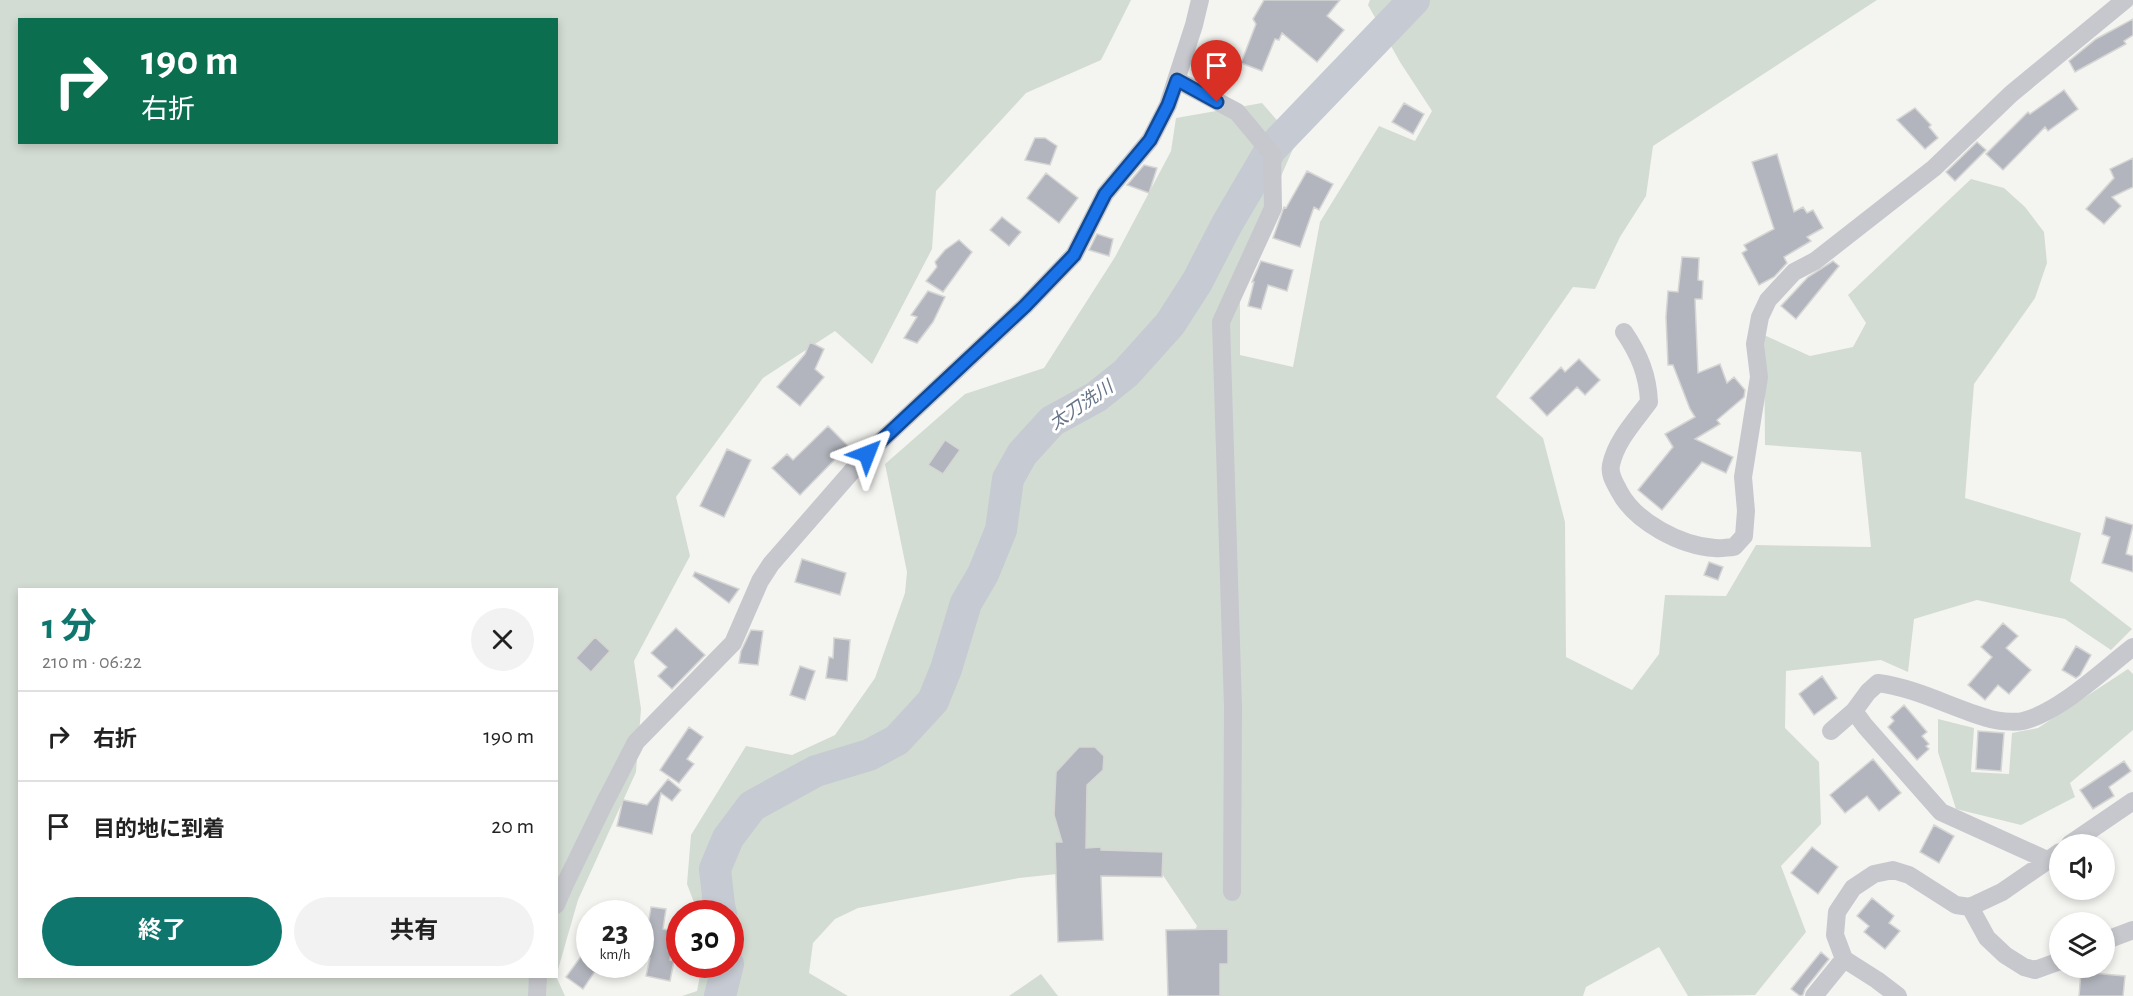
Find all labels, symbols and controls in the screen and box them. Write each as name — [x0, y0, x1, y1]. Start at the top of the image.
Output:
text: 190 m — [141, 40, 239, 82]
pin — [1191, 40, 1242, 102]
icon: right — [42, 42, 120, 120]
icon: arrive — [1200, 49, 1233, 82]
text: 右折 — [141, 96, 195, 123]
water label: 太刀洗川 — [1046, 375, 1118, 433]
position arrow — [835, 422, 899, 486]
button: close — [471, 608, 534, 671]
text: 1 分 — [42, 609, 96, 645]
text: 210 m · 06:22 — [42, 652, 142, 672]
icon: right — [42, 720, 75, 753]
text: 190 m — [483, 725, 534, 747]
text: 右折 — [93, 728, 137, 750]
icon: arrive — [42, 810, 75, 843]
text: 20 m — [491, 815, 534, 837]
text: 目的地に到着 — [93, 818, 225, 840]
map controls — [2049, 834, 2115, 978]
button: sound — [2049, 834, 2115, 900]
button: 終了 — [42, 897, 282, 966]
button: 共有 — [294, 897, 534, 966]
speed limit sign: 30 — [666, 900, 744, 978]
button: layers — [2049, 912, 2115, 978]
text: 23 — [601, 917, 629, 947]
text: km/h — [600, 947, 630, 962]

